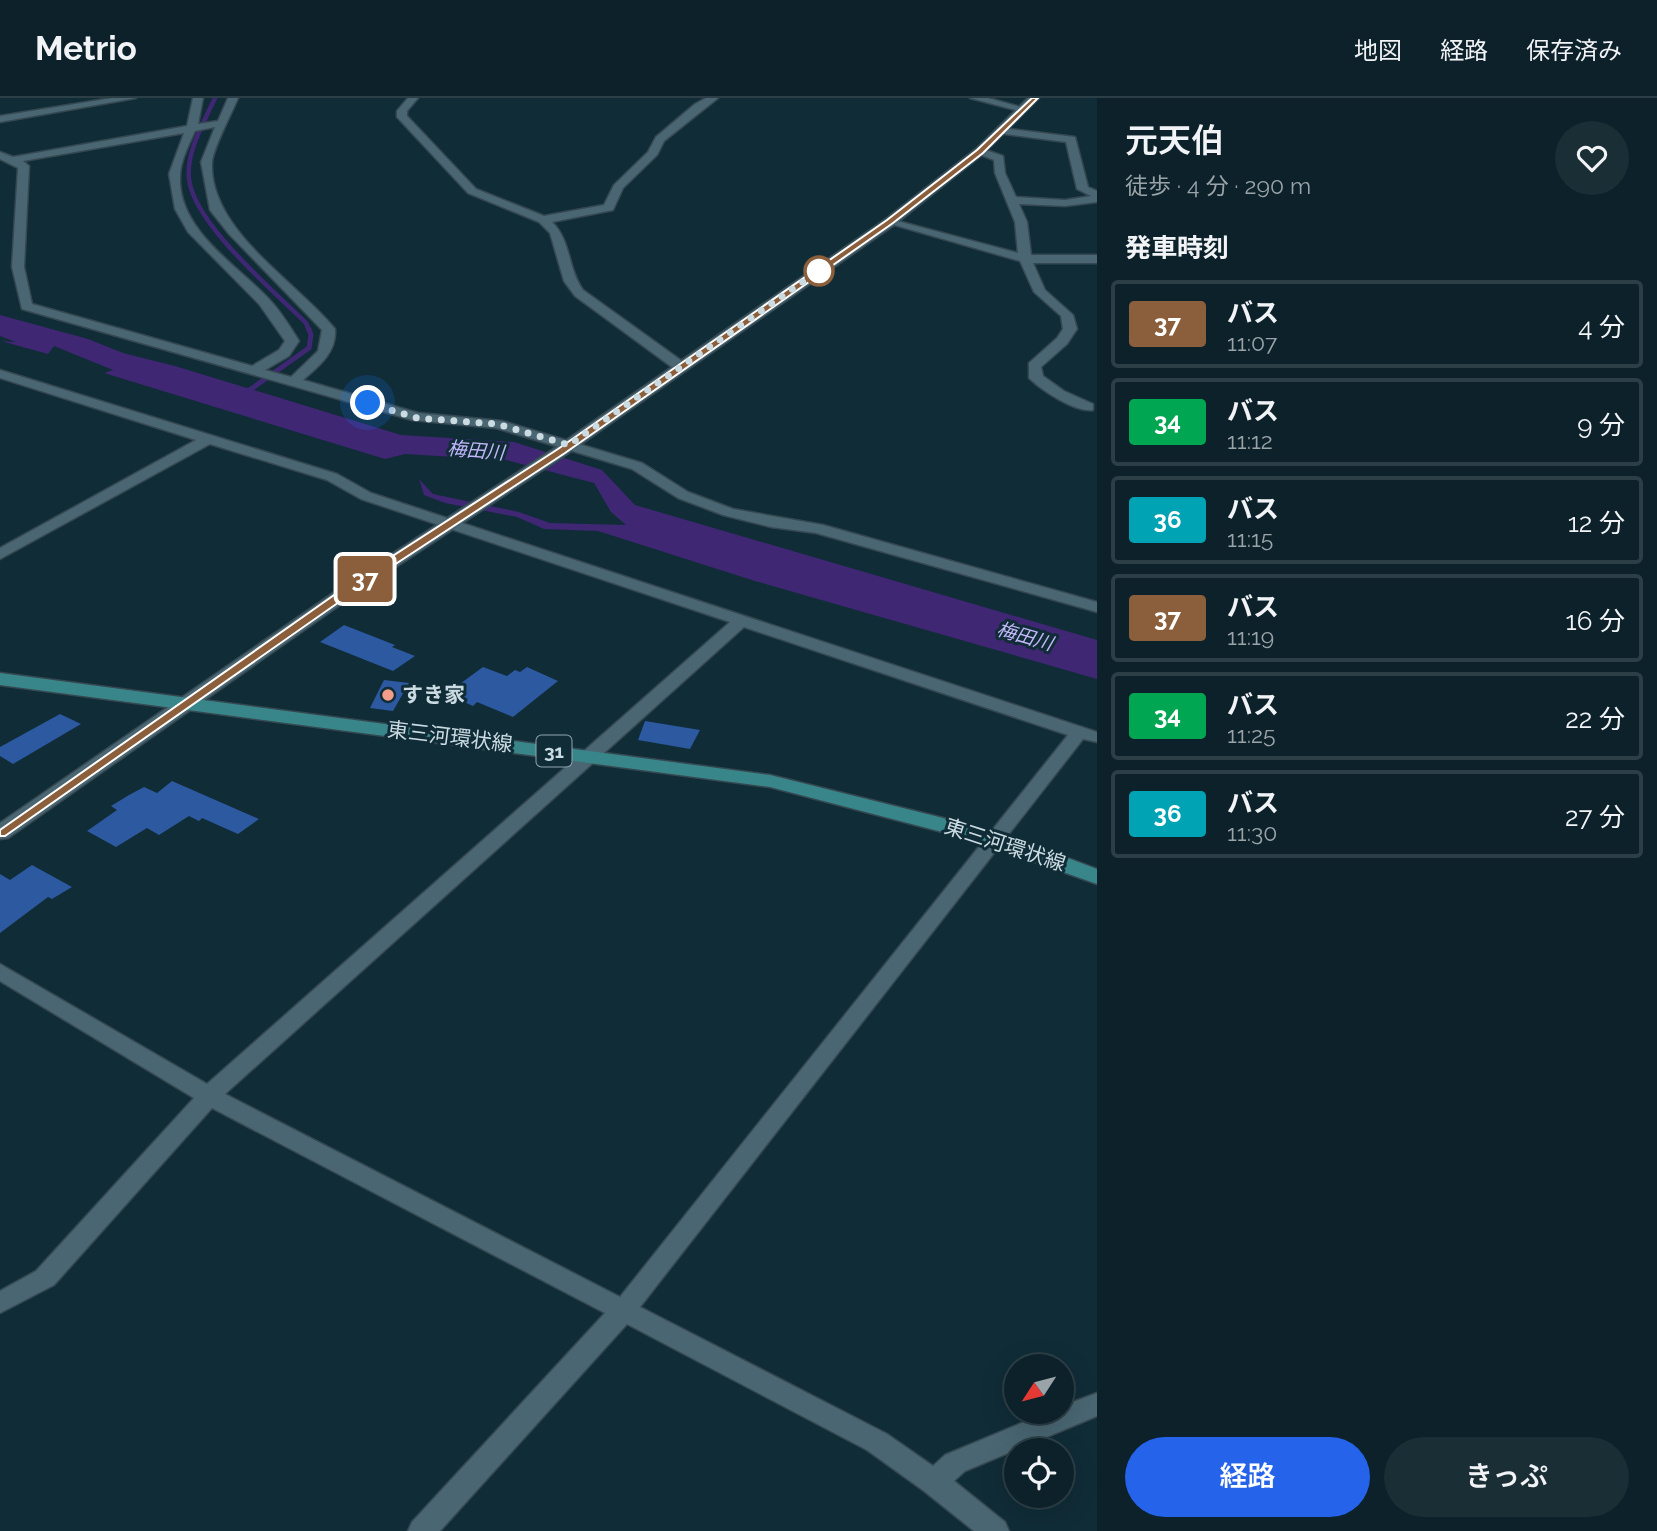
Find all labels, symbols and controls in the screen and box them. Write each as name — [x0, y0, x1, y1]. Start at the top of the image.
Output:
text: Metrio — [35, 29, 137, 68]
text: 地図 — [1354, 36, 1402, 65]
text: 経路 — [1440, 36, 1488, 65]
text: 保存済み — [1526, 36, 1622, 65]
text: 元天伯 — [1125, 121, 1224, 160]
button: heart — [1555, 121, 1629, 195]
text: 徒歩 · 4 分 · 290 m — [1125, 172, 1311, 199]
text: 発車時刻 — [1125, 233, 1229, 263]
unlabelled marker — [804, 256, 834, 286]
text: バス — [1227, 298, 1279, 328]
text: 37 — [1154, 309, 1181, 338]
text: 4 分 — [1578, 312, 1625, 342]
text: 11:07 — [1227, 329, 1277, 356]
your location — [350, 385, 385, 420]
text: バス — [1227, 396, 1279, 426]
text: 34 — [1154, 407, 1181, 436]
text: 9 分 — [1577, 410, 1625, 440]
text: 11:12 — [1227, 427, 1273, 454]
water label: 梅田川 — [447, 437, 507, 464]
text: バス — [1227, 494, 1279, 524]
text: 36 — [1154, 505, 1181, 534]
text: 12 分 — [1568, 508, 1625, 538]
text: 11:15 — [1227, 525, 1273, 552]
line badge: 37 — [334, 556, 396, 602]
text: 37 — [352, 564, 378, 593]
text: バス — [1227, 592, 1279, 622]
text: 37 — [1154, 603, 1181, 632]
text: 16 分 — [1566, 606, 1625, 636]
water label: 梅田川 — [995, 618, 1057, 655]
text: 11:19 — [1227, 623, 1274, 650]
place label: すき家 — [402, 682, 465, 707]
marker: すき家 — [380, 687, 396, 703]
text: バス — [1227, 690, 1279, 720]
text: 34 — [1154, 701, 1181, 730]
text: 22 分 — [1565, 704, 1625, 734]
street label: 東三河環状線 — [386, 716, 514, 757]
text: 11:25 — [1227, 721, 1276, 748]
road number: 31 — [536, 736, 572, 766]
text: バス — [1227, 788, 1279, 818]
text: 36 — [1154, 799, 1181, 828]
text: 27 分 — [1565, 802, 1625, 832]
street label: 東三河環状線 — [941, 813, 1069, 876]
text: 11:30 — [1227, 819, 1277, 846]
north arrow — [1004, 1354, 1074, 1424]
map controls — [1004, 1354, 1074, 1508]
button: 経路 — [1125, 1437, 1370, 1517]
button: きっぷ — [1384, 1437, 1629, 1517]
button: locate — [1004, 1438, 1074, 1508]

